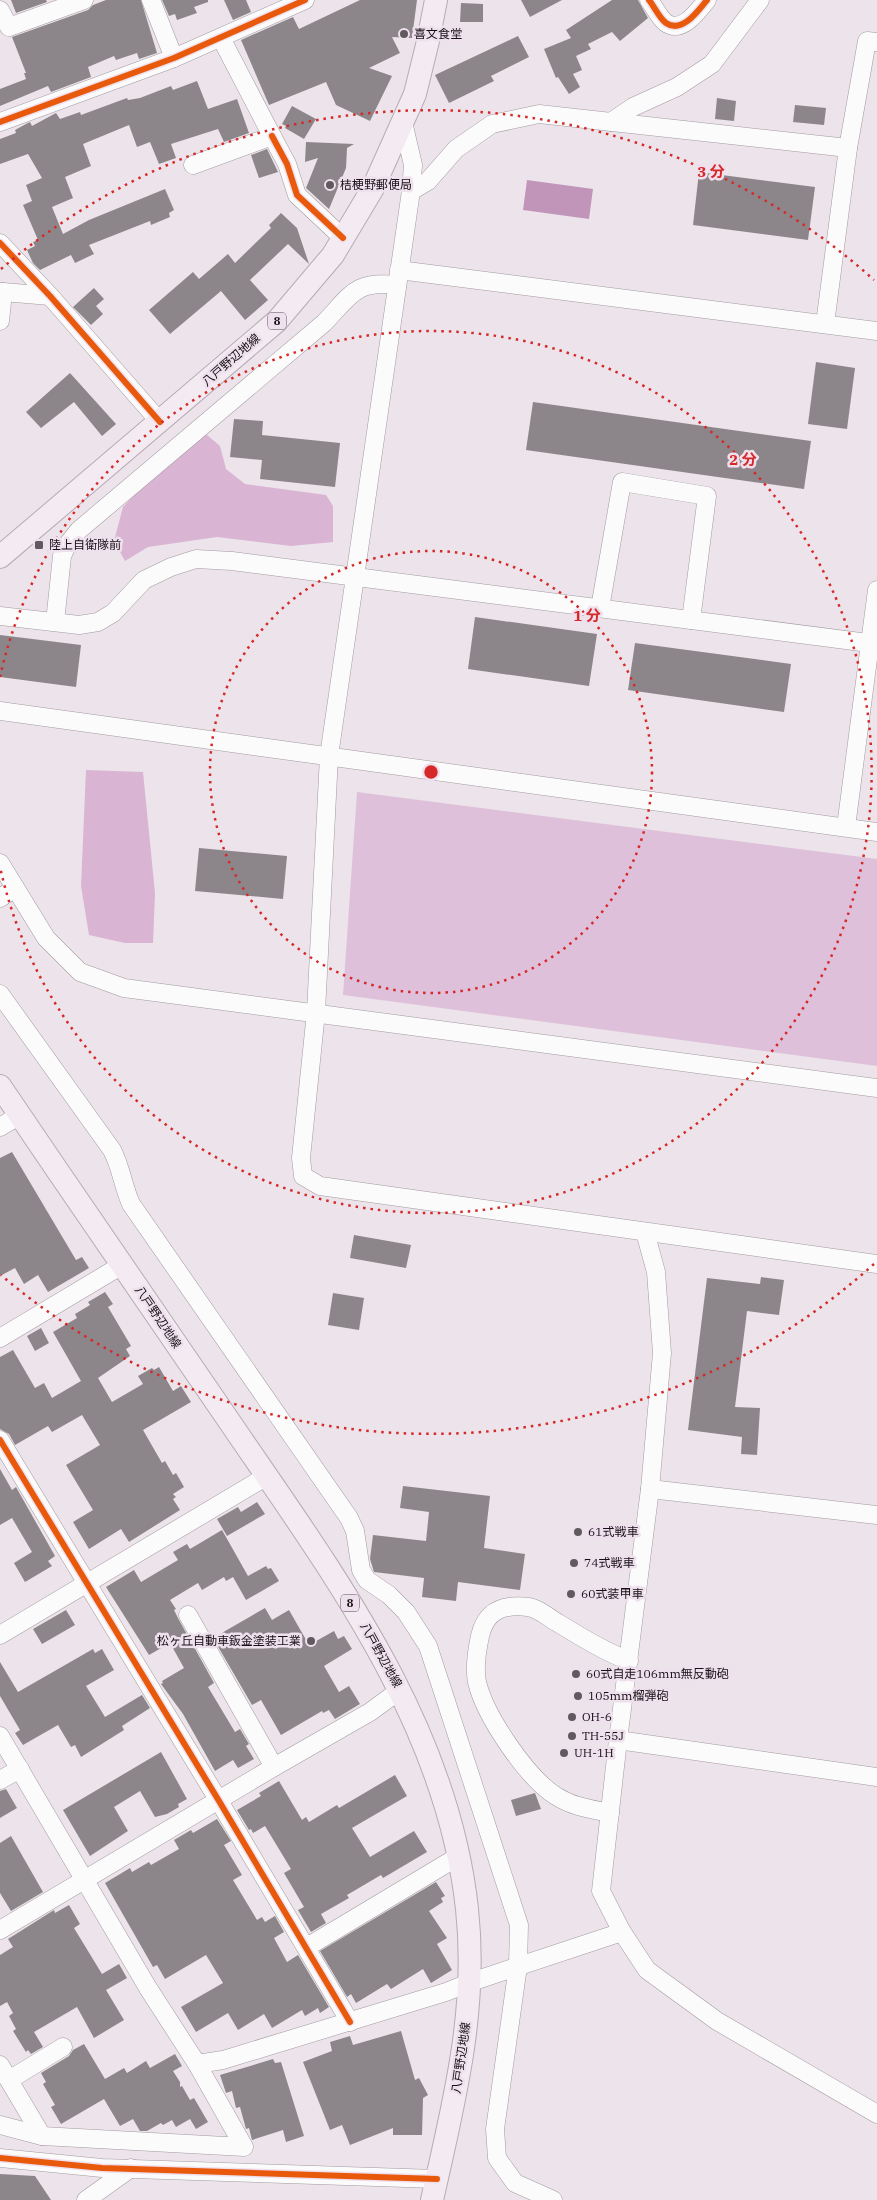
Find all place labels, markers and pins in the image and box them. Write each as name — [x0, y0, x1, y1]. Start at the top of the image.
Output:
place label: 喜文食堂 — [414, 26, 462, 41]
marker: 喜文食堂 — [398, 28, 410, 40]
place label: 桔梗野郵便局 — [340, 177, 412, 192]
marker: 桔梗野郵便局 — [324, 179, 336, 191]
place label: 陸上自衛隊前 — [49, 537, 121, 552]
marker: 陸上自衛隊前 — [33, 539, 45, 551]
centre of rings — [422, 763, 440, 781]
place label: 61式戦車 — [588, 1524, 638, 1539]
marker: 61式戦車 — [572, 1526, 584, 1538]
place label: 74式戦車 — [584, 1555, 634, 1570]
marker: 74式戦車 — [568, 1557, 580, 1569]
place label: 60式装甲車 — [581, 1586, 643, 1601]
marker: 60式装甲車 — [565, 1588, 577, 1600]
place label: 松ヶ丘自動車鈑金塗装工業 — [157, 1633, 301, 1648]
marker: 松ヶ丘自動車鈑金塗装工業 — [305, 1635, 317, 1647]
place label: 60式自走106mm無反動砲 — [586, 1666, 729, 1681]
marker: 60式自走106mm無反動砲 — [570, 1668, 582, 1680]
place label: 105mm榴弾砲 — [588, 1688, 668, 1703]
marker: 105mm榴弾砲 — [572, 1690, 584, 1702]
place label: OH-6 — [582, 1709, 612, 1724]
marker: OH-6 — [566, 1711, 578, 1723]
place label: TH-55J — [582, 1728, 624, 1743]
marker: TH-55J — [566, 1730, 578, 1742]
place label: UH-1H — [574, 1745, 614, 1760]
marker: UH-1H — [558, 1747, 570, 1759]

